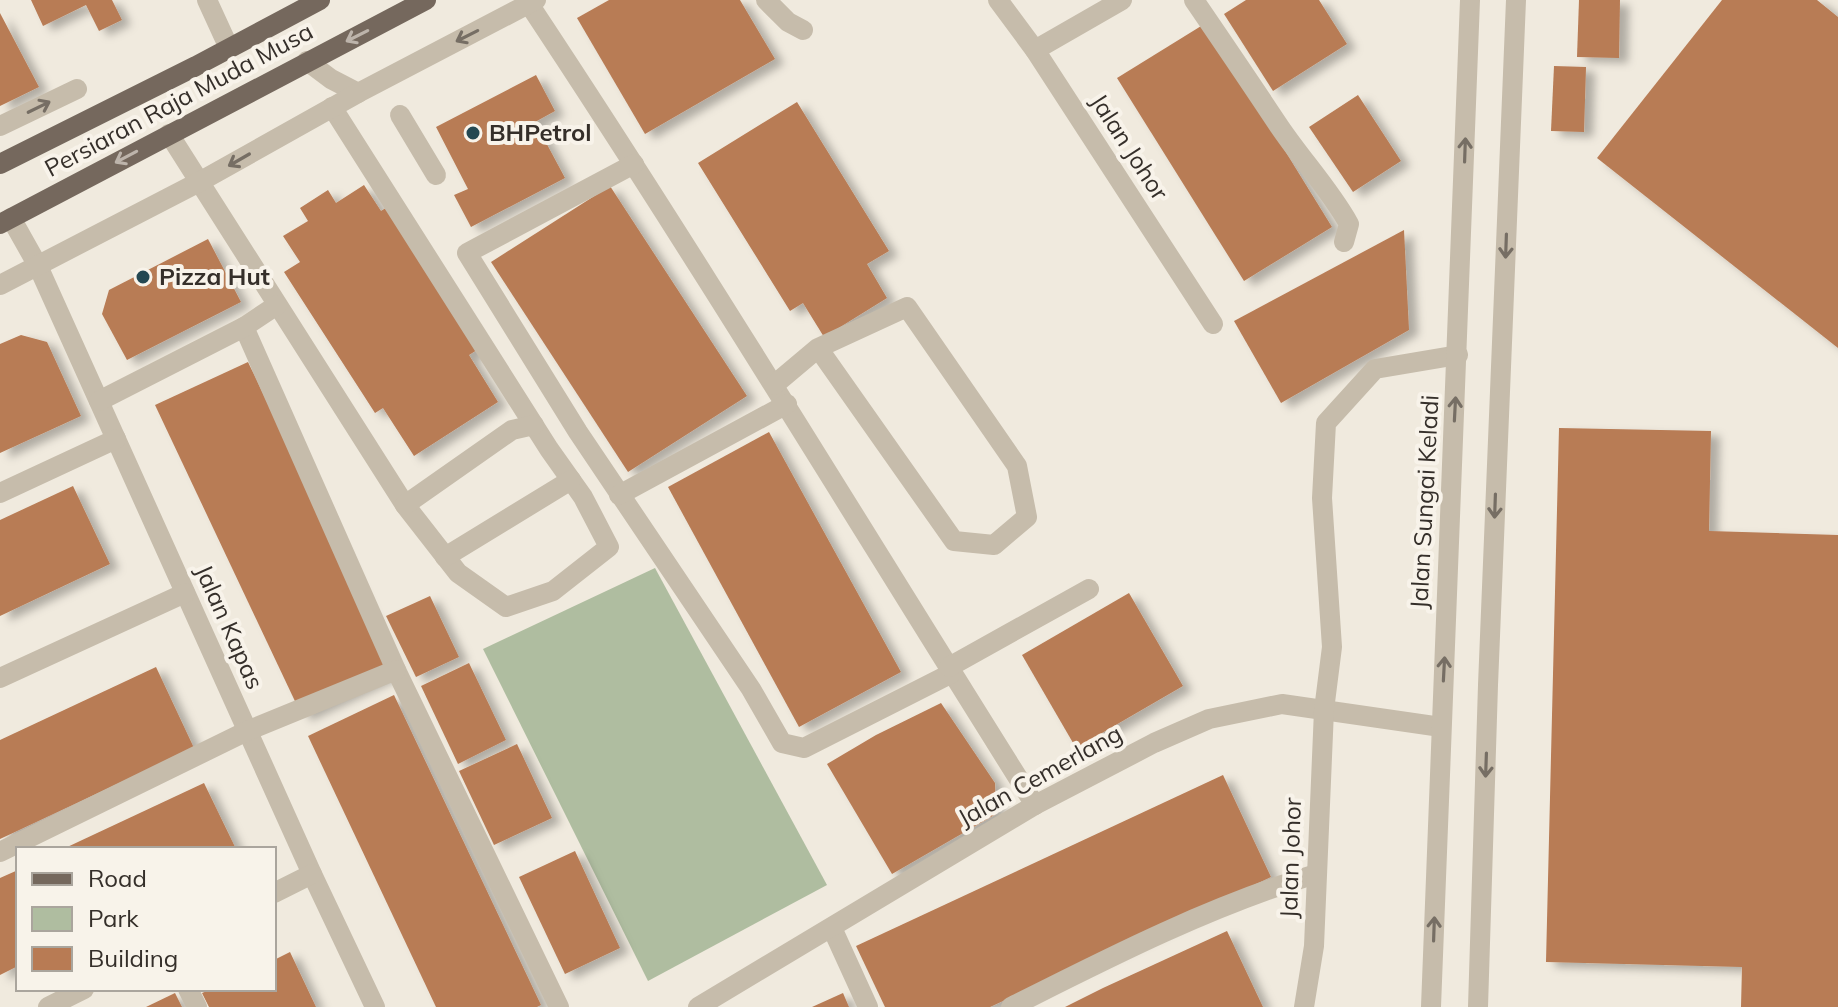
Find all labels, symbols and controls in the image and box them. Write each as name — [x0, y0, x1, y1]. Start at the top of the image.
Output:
street label: Persiaran Raja Muda Musa — [39, 16, 318, 183]
one-way arrow — [345, 28, 369, 44]
one-way arrow — [456, 28, 479, 44]
street label: Jalan Johor — [1084, 88, 1175, 206]
one-way arrow — [26, 99, 50, 114]
place label: BHPetrol — [489, 117, 591, 147]
marker: BHPetrol — [464, 124, 482, 142]
one-way arrow — [1457, 137, 1472, 164]
one-way arrow — [115, 149, 139, 165]
one-way arrow — [228, 152, 251, 168]
one-way arrow — [1498, 232, 1513, 259]
place label: Pizza Hut — [159, 261, 270, 291]
marker: Pizza Hut — [134, 268, 152, 286]
street label: Jalan Sungai Keladi — [1403, 394, 1445, 610]
one-way arrow — [1448, 397, 1463, 423]
one-way arrow — [1488, 492, 1503, 519]
street label: Jalan Kapas — [189, 560, 271, 693]
one-way arrow — [1436, 656, 1451, 683]
street label: Jalan Cemerlang — [952, 718, 1127, 833]
one-way arrow — [1478, 751, 1493, 778]
street label: Jalan Johor — [1273, 797, 1307, 919]
legend — [16, 847, 276, 991]
text: Road — [88, 863, 147, 893]
text: Park — [88, 903, 139, 933]
one-way arrow — [1426, 916, 1441, 943]
text: Building — [88, 943, 178, 973]

